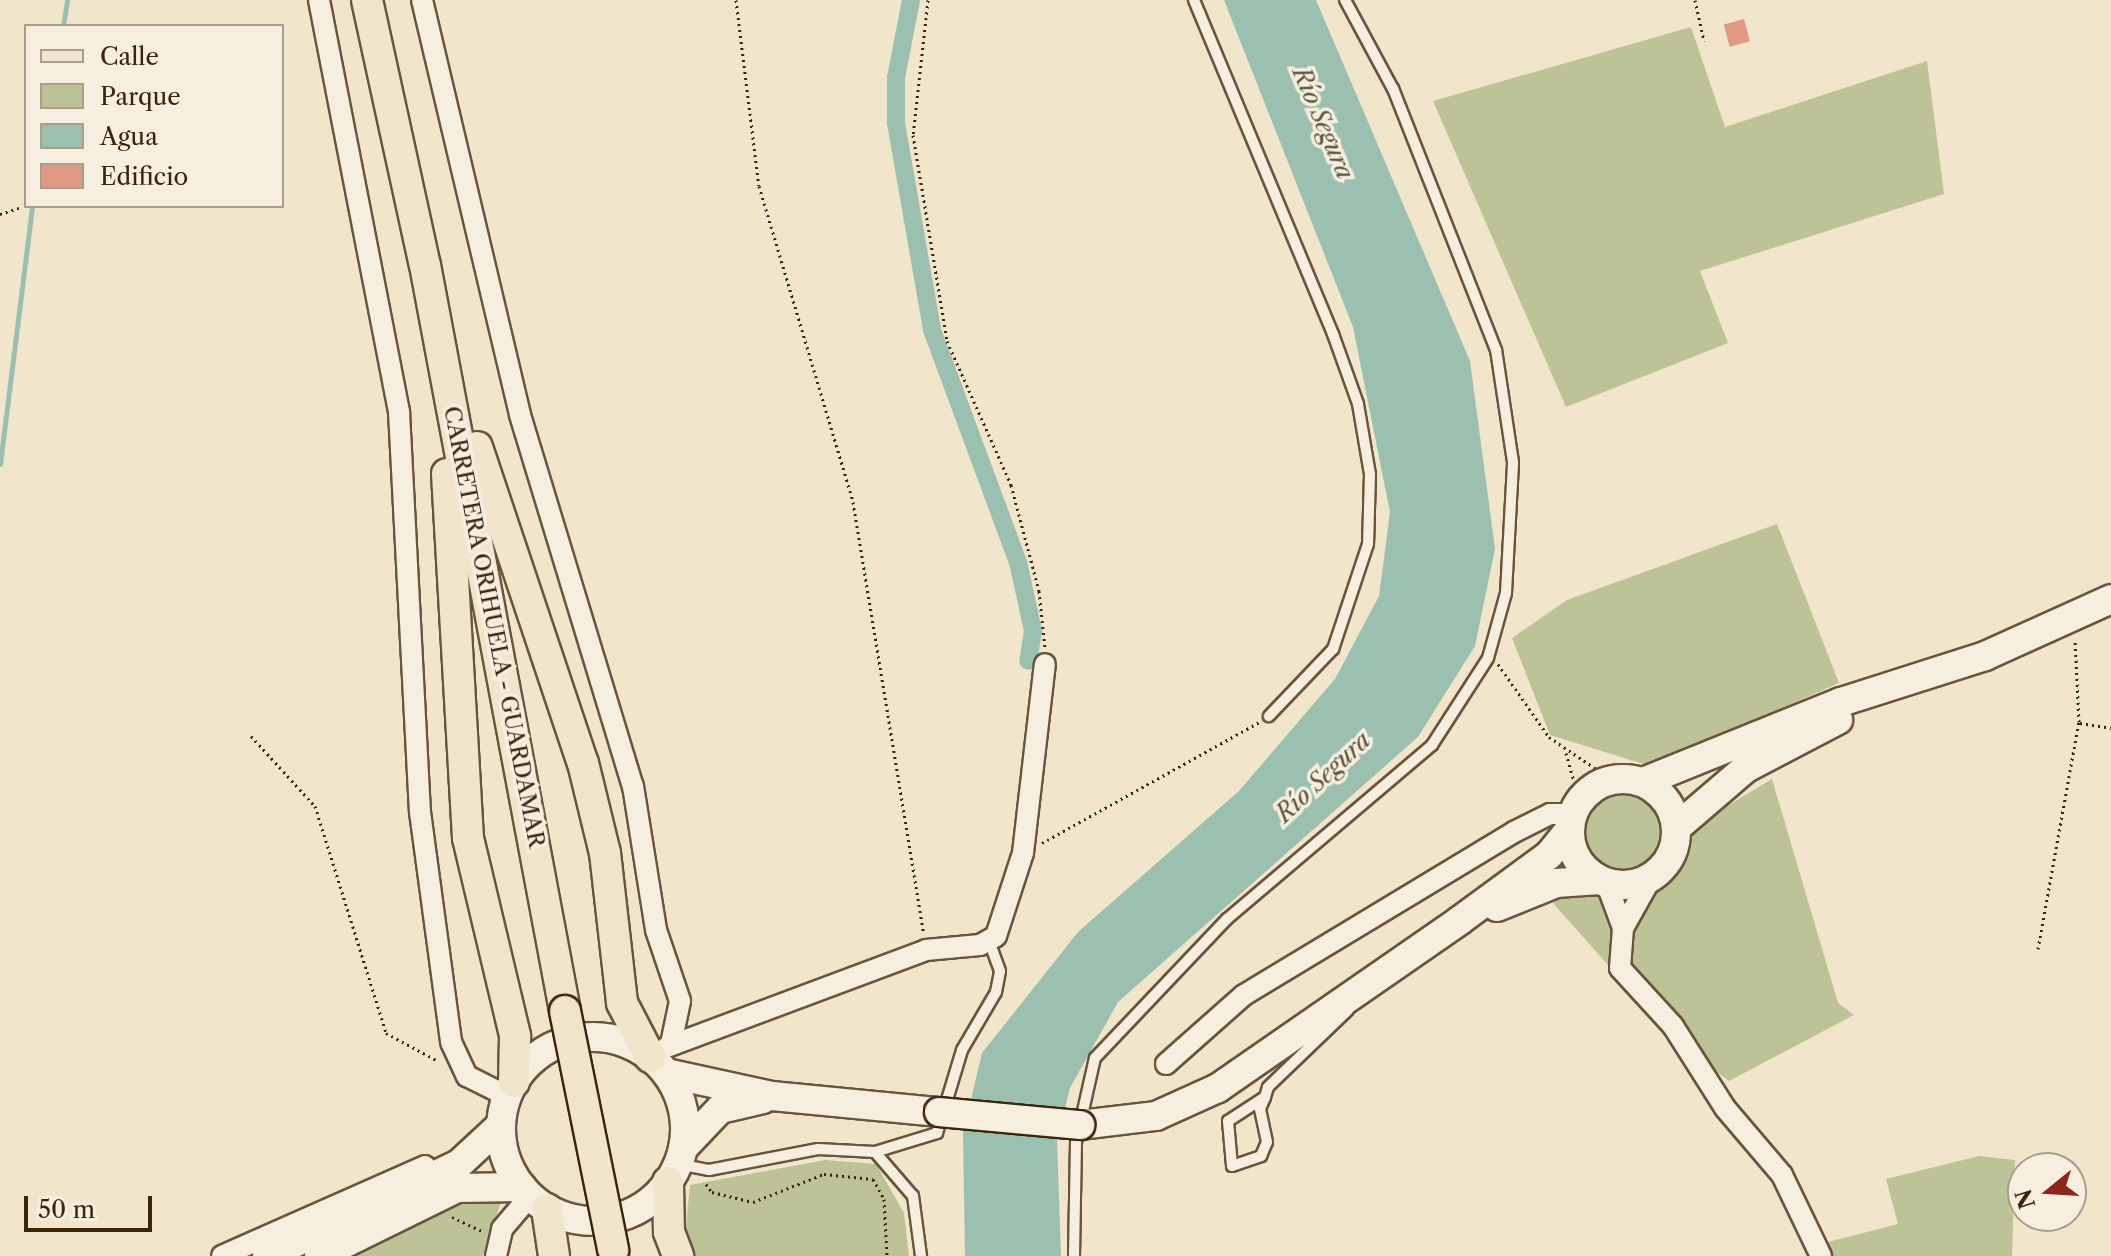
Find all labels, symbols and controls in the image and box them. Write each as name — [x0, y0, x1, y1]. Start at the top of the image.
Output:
legend — [24, 24, 284, 208]
text: Calle — [100, 42, 159, 71]
water label: Río Segura — [1287, 63, 1359, 183]
text: Parque — [100, 82, 181, 111]
text: Agua — [100, 122, 158, 151]
text: Edificio — [100, 162, 188, 191]
street label: CARRETERA ORIHUELA - GUARDAMAR — [438, 403, 550, 851]
water label: Río Segura — [1270, 726, 1376, 828]
north arrow — [2007, 1152, 2087, 1232]
scale bar — [28, 1180, 156, 1230]
text: N — [2010, 1186, 2041, 1212]
text: 50 m — [38, 1195, 95, 1224]

